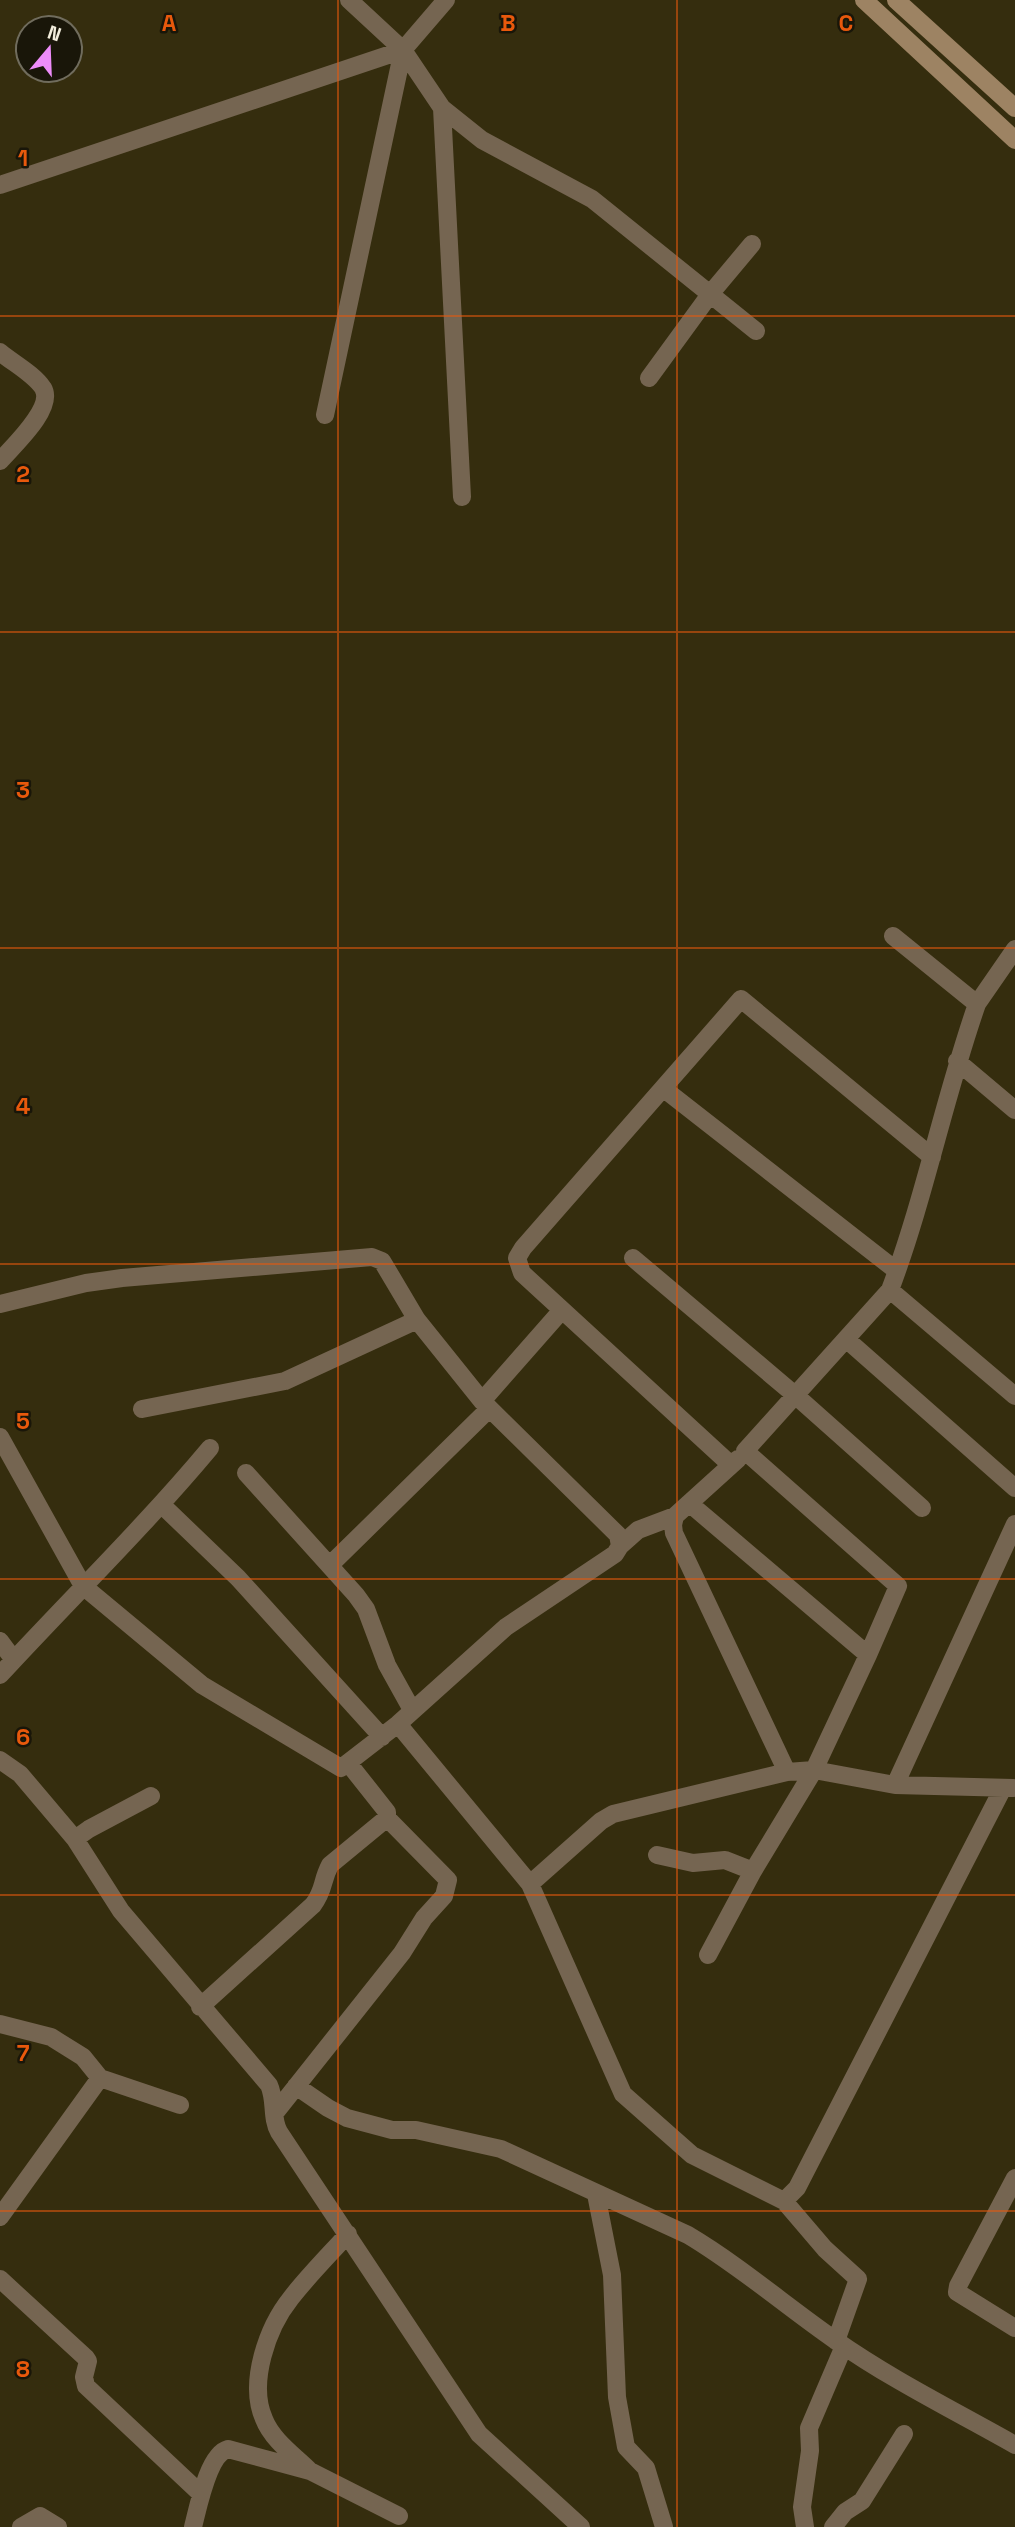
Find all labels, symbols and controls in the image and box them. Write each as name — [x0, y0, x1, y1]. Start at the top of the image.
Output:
text: A — [162, 8, 177, 38]
text: B — [500, 8, 516, 38]
text: C — [839, 8, 853, 38]
north arrow — [14, 14, 84, 84]
text: N — [44, 20, 64, 47]
text: 1 — [18, 143, 28, 173]
text: 2 — [16, 459, 30, 489]
text: 3 — [16, 775, 30, 805]
text: 4 — [16, 1091, 31, 1121]
text: 5 — [16, 1406, 30, 1436]
text: 6 — [16, 1722, 30, 1752]
text: 7 — [17, 2038, 30, 2068]
text: 8 — [16, 2354, 30, 2384]

